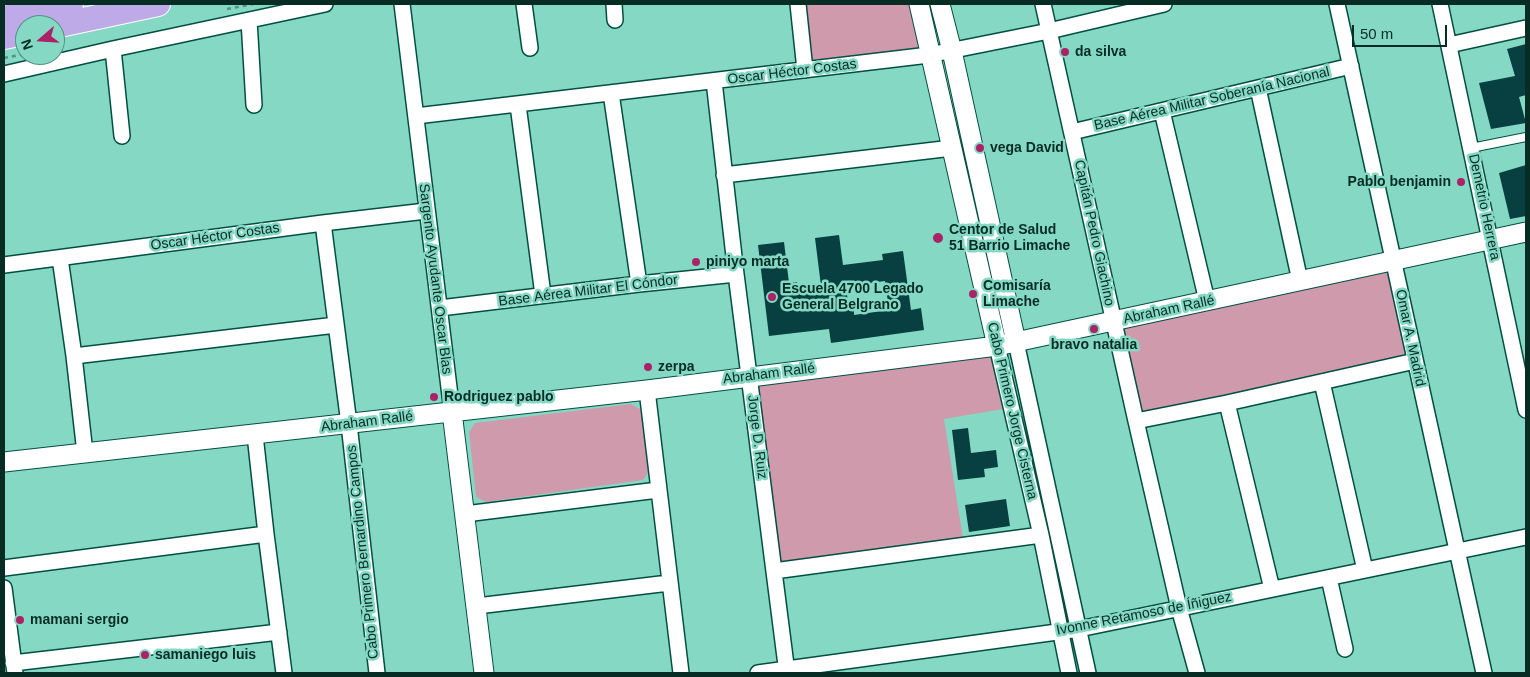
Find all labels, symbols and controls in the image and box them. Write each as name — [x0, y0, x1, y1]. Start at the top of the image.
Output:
north arrow — [15, 15, 65, 65]
scale bar — [1355, 15, 1450, 47]
text: 50 m — [1360, 25, 1393, 42]
text: N — [18, 37, 36, 52]
place label: da silva — [1075, 44, 1126, 60]
marker: da silva — [1059, 46, 1071, 58]
street label: Oscar Héctor Costas — [726, 56, 858, 88]
street label: Base Aérea Militar Soberanía Nacional — [1093, 64, 1331, 134]
place label: vega David — [990, 140, 1064, 156]
marker: vega David — [974, 142, 986, 154]
street label: Demetrio Herrera — [1465, 152, 1503, 262]
street label: Capitán Pedro Giachino — [1070, 159, 1118, 307]
place label: Pablo benjamin — [1348, 174, 1451, 190]
marker: Pablo benjamin — [1455, 176, 1467, 188]
street label: Sargento Ayudante Oscar Blas — [415, 183, 455, 375]
street label: Oscar Héctor Costas — [150, 220, 280, 254]
place label: Centor de Salud 51 Barrio Limache — [949, 222, 1070, 254]
marker: Centor de Salud 51 Barrio Limache — [931, 231, 945, 245]
place label: piniyo marta — [706, 254, 789, 270]
marker: piniyo marta — [690, 256, 702, 268]
street label: Base Aérea Militar El Cóndor — [497, 272, 679, 310]
place label: Comisaría Limache — [983, 278, 1051, 310]
place label: Escuela 4700 Legado General Belgrano — [782, 281, 924, 314]
marker: Comisaría Limache — [967, 288, 979, 300]
street label: Omar A. Madrid — [1392, 288, 1428, 388]
marker: Escuela 4700 Legado General Belgrano — [766, 291, 778, 303]
street label: Abraham Rallé — [1122, 292, 1216, 328]
street label: Cabo Primero Jorge Cisterna — [983, 321, 1041, 501]
marker: bravo natalia — [1088, 323, 1100, 335]
place label: bravo natalia — [1051, 337, 1137, 353]
place label: zerpa — [658, 359, 695, 375]
street label: Abraham Rallé — [722, 360, 816, 388]
marker: zerpa — [642, 361, 654, 373]
place label: Rodriguez pablo — [444, 389, 554, 405]
marker: Rodriguez pablo — [428, 391, 440, 403]
street label: Jorge D. Ruiz — [743, 394, 771, 480]
street label: Abraham Rallé — [320, 408, 414, 436]
street label: Cabo Primero Bernardino Campos — [343, 444, 383, 660]
street label: Ivonne Retamoso de Íñiguez — [1055, 589, 1233, 639]
place label: mamani sergio — [30, 612, 129, 628]
marker: mamani sergio — [14, 614, 26, 626]
place label: samaniego luis — [155, 647, 256, 663]
marker: samaniego luis — [139, 649, 151, 661]

